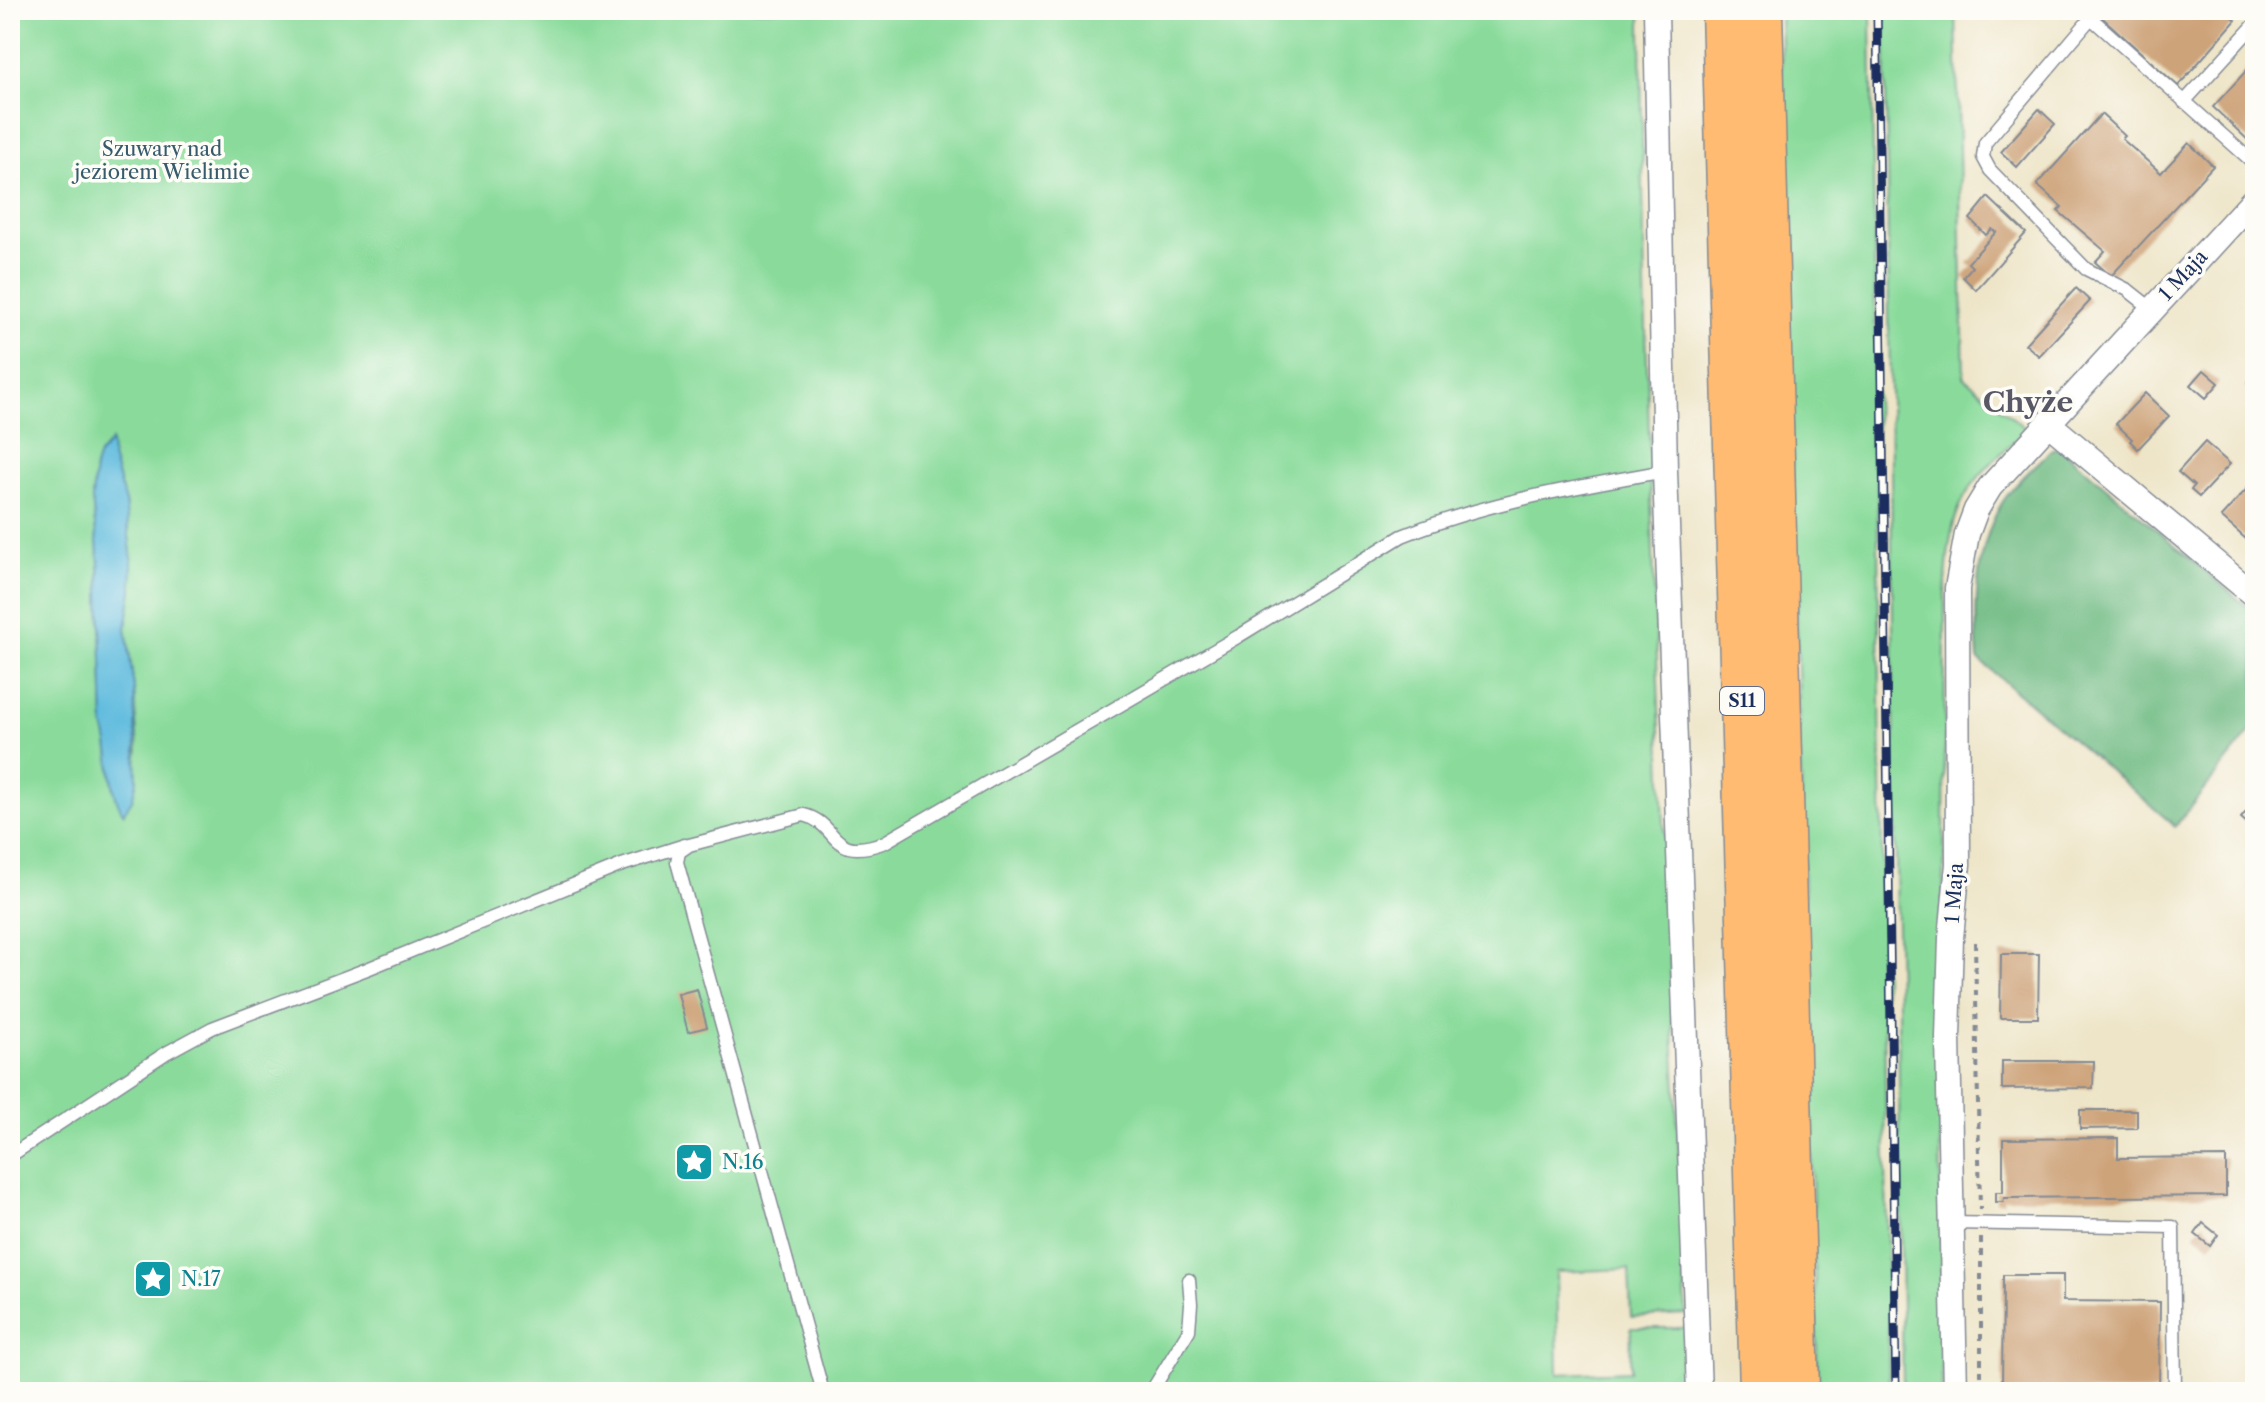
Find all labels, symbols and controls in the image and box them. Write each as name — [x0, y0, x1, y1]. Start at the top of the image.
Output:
park label: Szuwary nad jeziorem Wielimie — [71, 137, 250, 184]
street label: 1 Maja — [2154, 244, 2213, 305]
district label: Chyże — [1983, 385, 2073, 419]
road number: S11 — [1720, 687, 1764, 715]
street label: 1 Maja — [1940, 862, 1968, 924]
place icon: N.16 — [673, 1141, 715, 1183]
place label: N.16 — [722, 1150, 764, 1174]
place icon: N.17 — [132, 1258, 174, 1300]
place label: N.17 — [181, 1267, 221, 1291]

